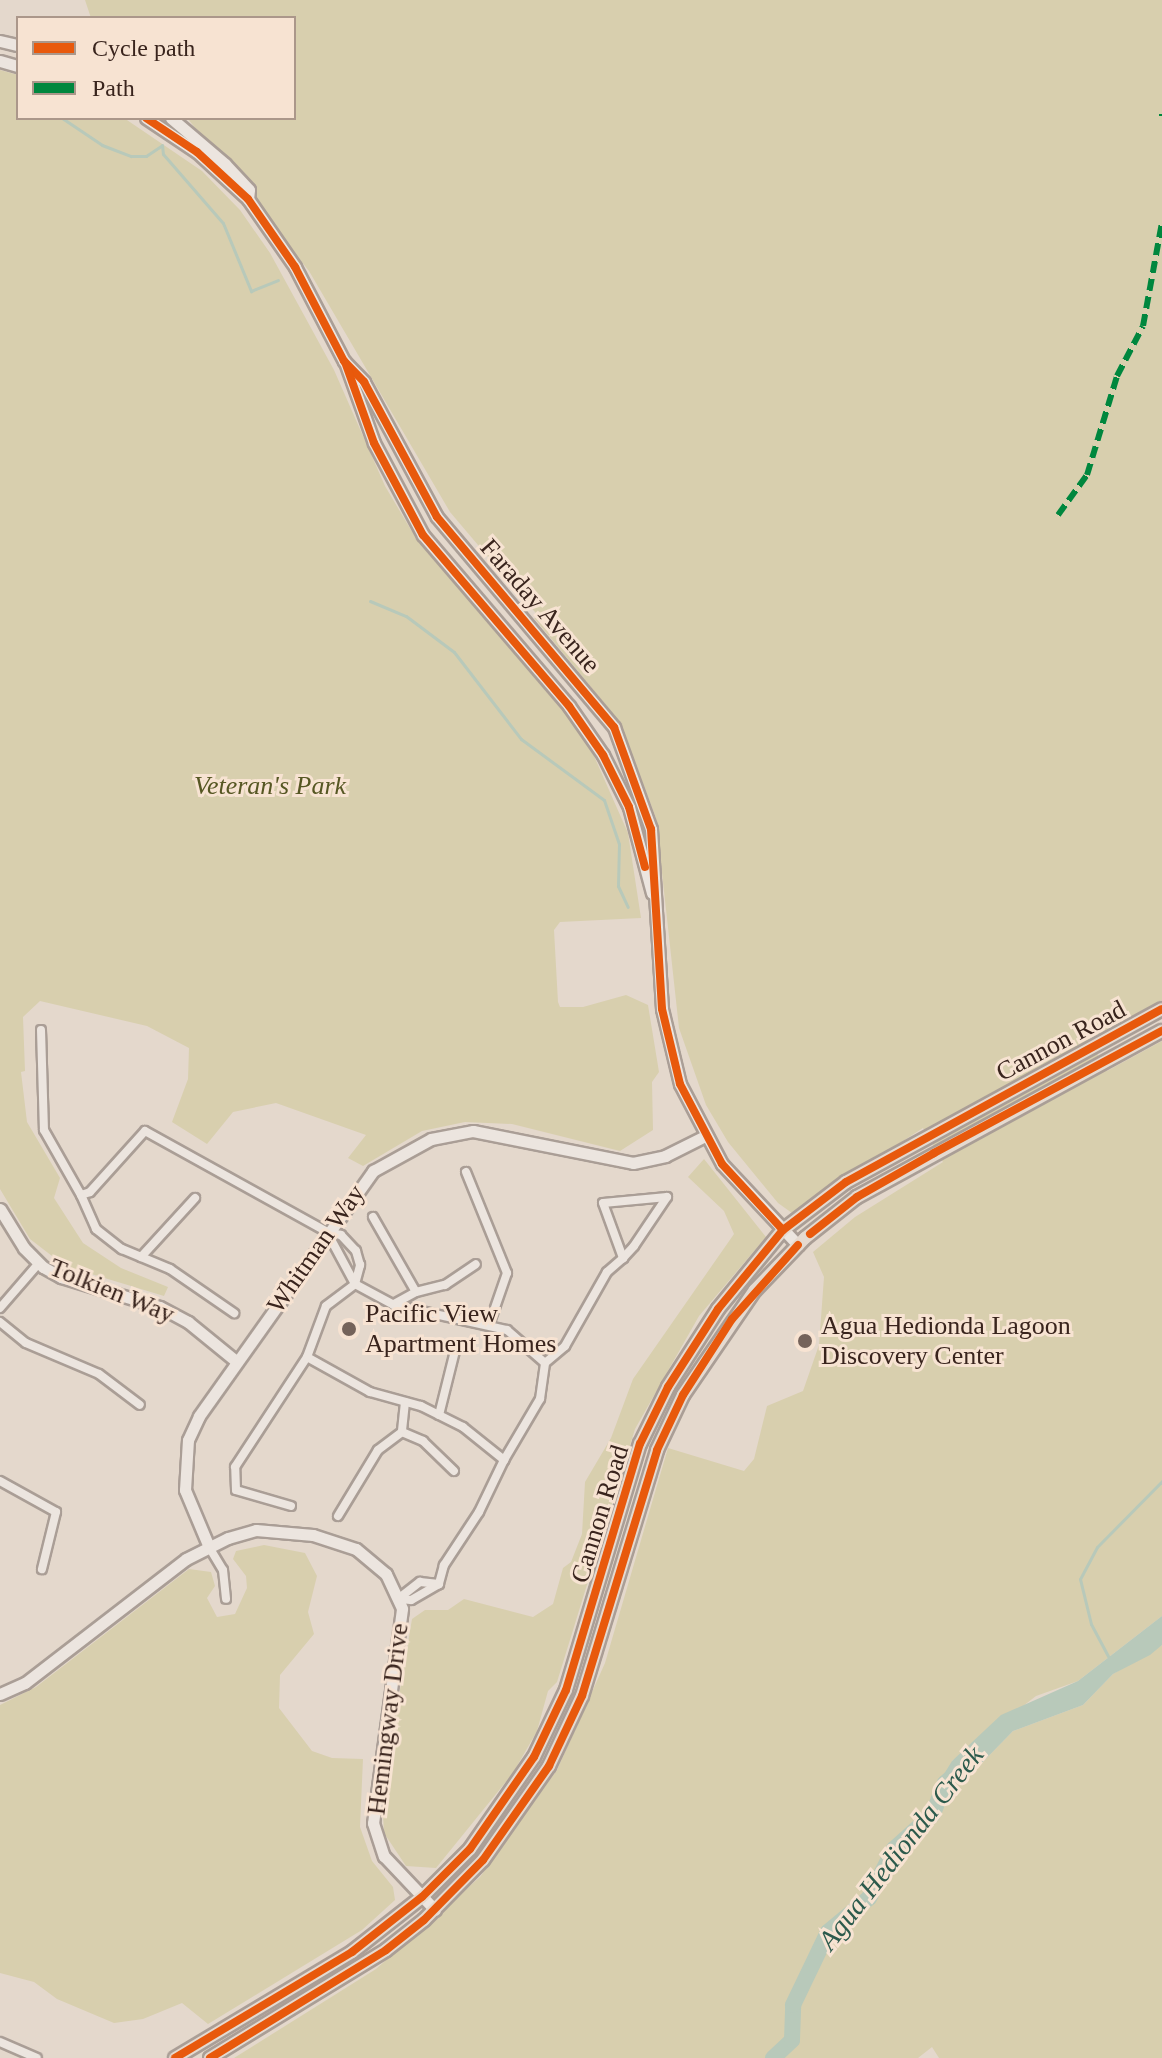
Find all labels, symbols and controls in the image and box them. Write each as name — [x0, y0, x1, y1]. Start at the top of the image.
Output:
legend — [16, 16, 296, 120]
text: Cycle path — [92, 35, 195, 61]
text: Path — [92, 75, 135, 101]
street label: Faraday Avenue — [473, 532, 607, 680]
park label: Veteran's Park — [194, 770, 346, 802]
street label: Cannon Road — [991, 994, 1131, 1088]
street label: Whitman Way — [260, 1179, 372, 1319]
street label: Tolkien Way — [45, 1252, 179, 1330]
place label: Pacific View Apartment Homes — [365, 1298, 556, 1360]
place label: Agua Hedionda Lagoon Discovery Center — [821, 1310, 1071, 1372]
marker: Pacific View Apartment Homes — [340, 1320, 358, 1338]
marker: Agua Hedionda Lagoon Discovery Center — [796, 1332, 814, 1350]
street label: Cannon Road — [564, 1441, 636, 1587]
street label: Hemingway Drive — [361, 1621, 415, 1817]
water label: Agua Hedionda Creek — [811, 1739, 991, 1957]

